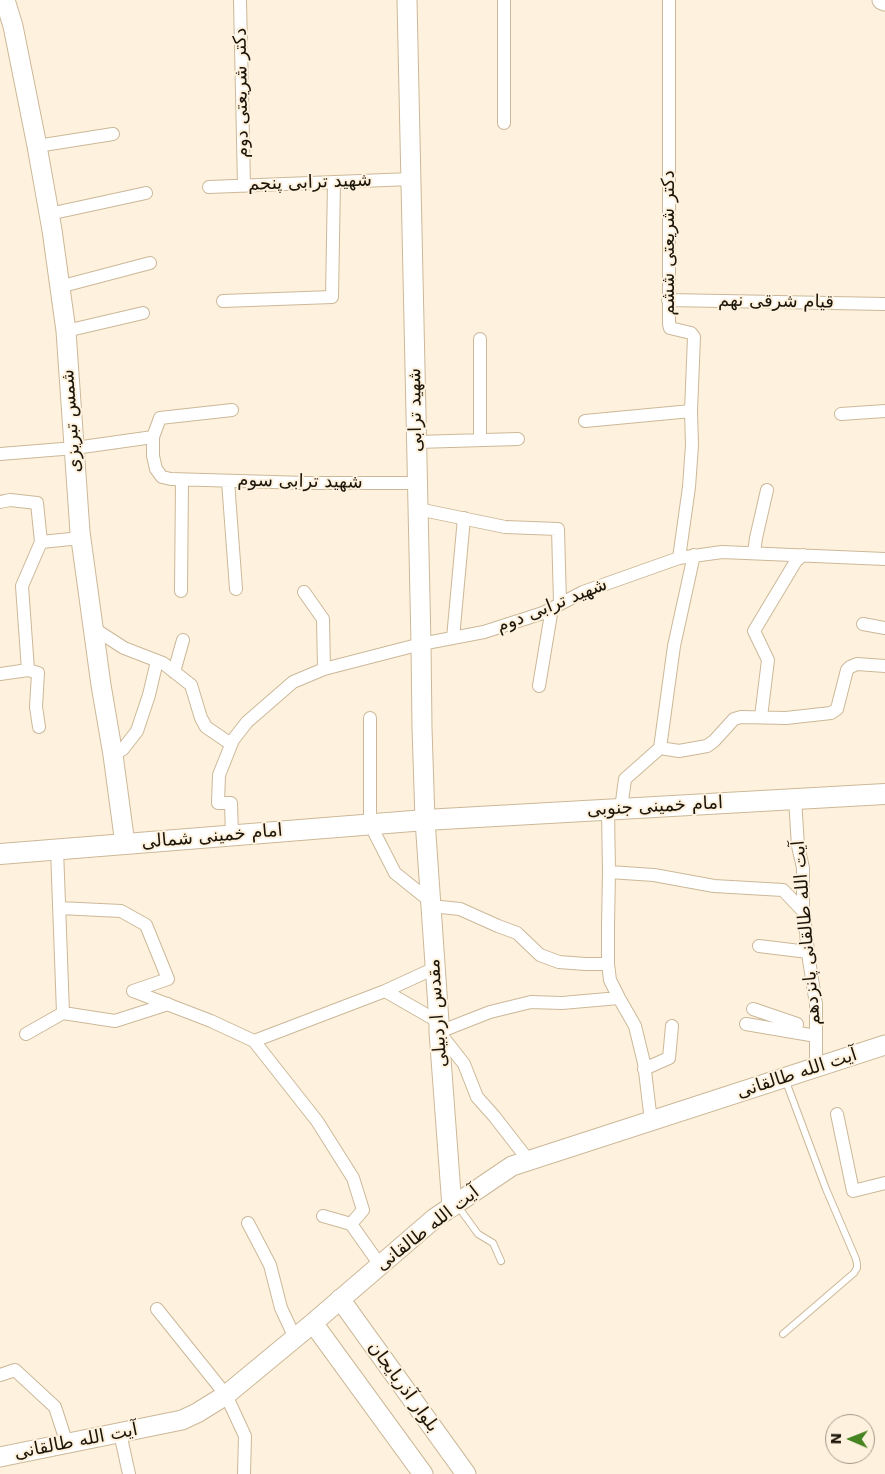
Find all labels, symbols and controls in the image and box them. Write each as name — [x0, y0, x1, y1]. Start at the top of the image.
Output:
street label: دکتر شریعتی دوم — [230, 28, 254, 158]
street label: شهید ترابی پنجم — [248, 170, 372, 196]
street label: دکتر شریعتی ششم — [658, 170, 680, 316]
street label: قیام شرقی نهم — [718, 290, 834, 314]
street label: شهید ترابی — [404, 368, 428, 452]
street label: شمس تبریزی — [58, 369, 86, 473]
street label: شهید ترابی سوم — [237, 470, 363, 494]
street label: شهید ترابی دوم — [493, 574, 611, 638]
street label: امام خمینی جنوبی — [587, 793, 723, 821]
street label: امام خمینی شمالی — [141, 820, 283, 854]
street label: آیت الله طالقانی پانزدهم — [788, 840, 826, 1026]
street label: مقدس اردبیلی — [423, 958, 453, 1068]
street label: آیت الله طالقانی — [734, 1044, 860, 1104]
street label: آیت الله طالقانی — [372, 1182, 484, 1276]
street label: بلوار آذربایجان — [363, 1337, 443, 1437]
north arrow — [825, 1414, 875, 1464]
street label: آیت الله طالقانی — [13, 1419, 139, 1465]
text: N — [828, 1433, 844, 1445]

